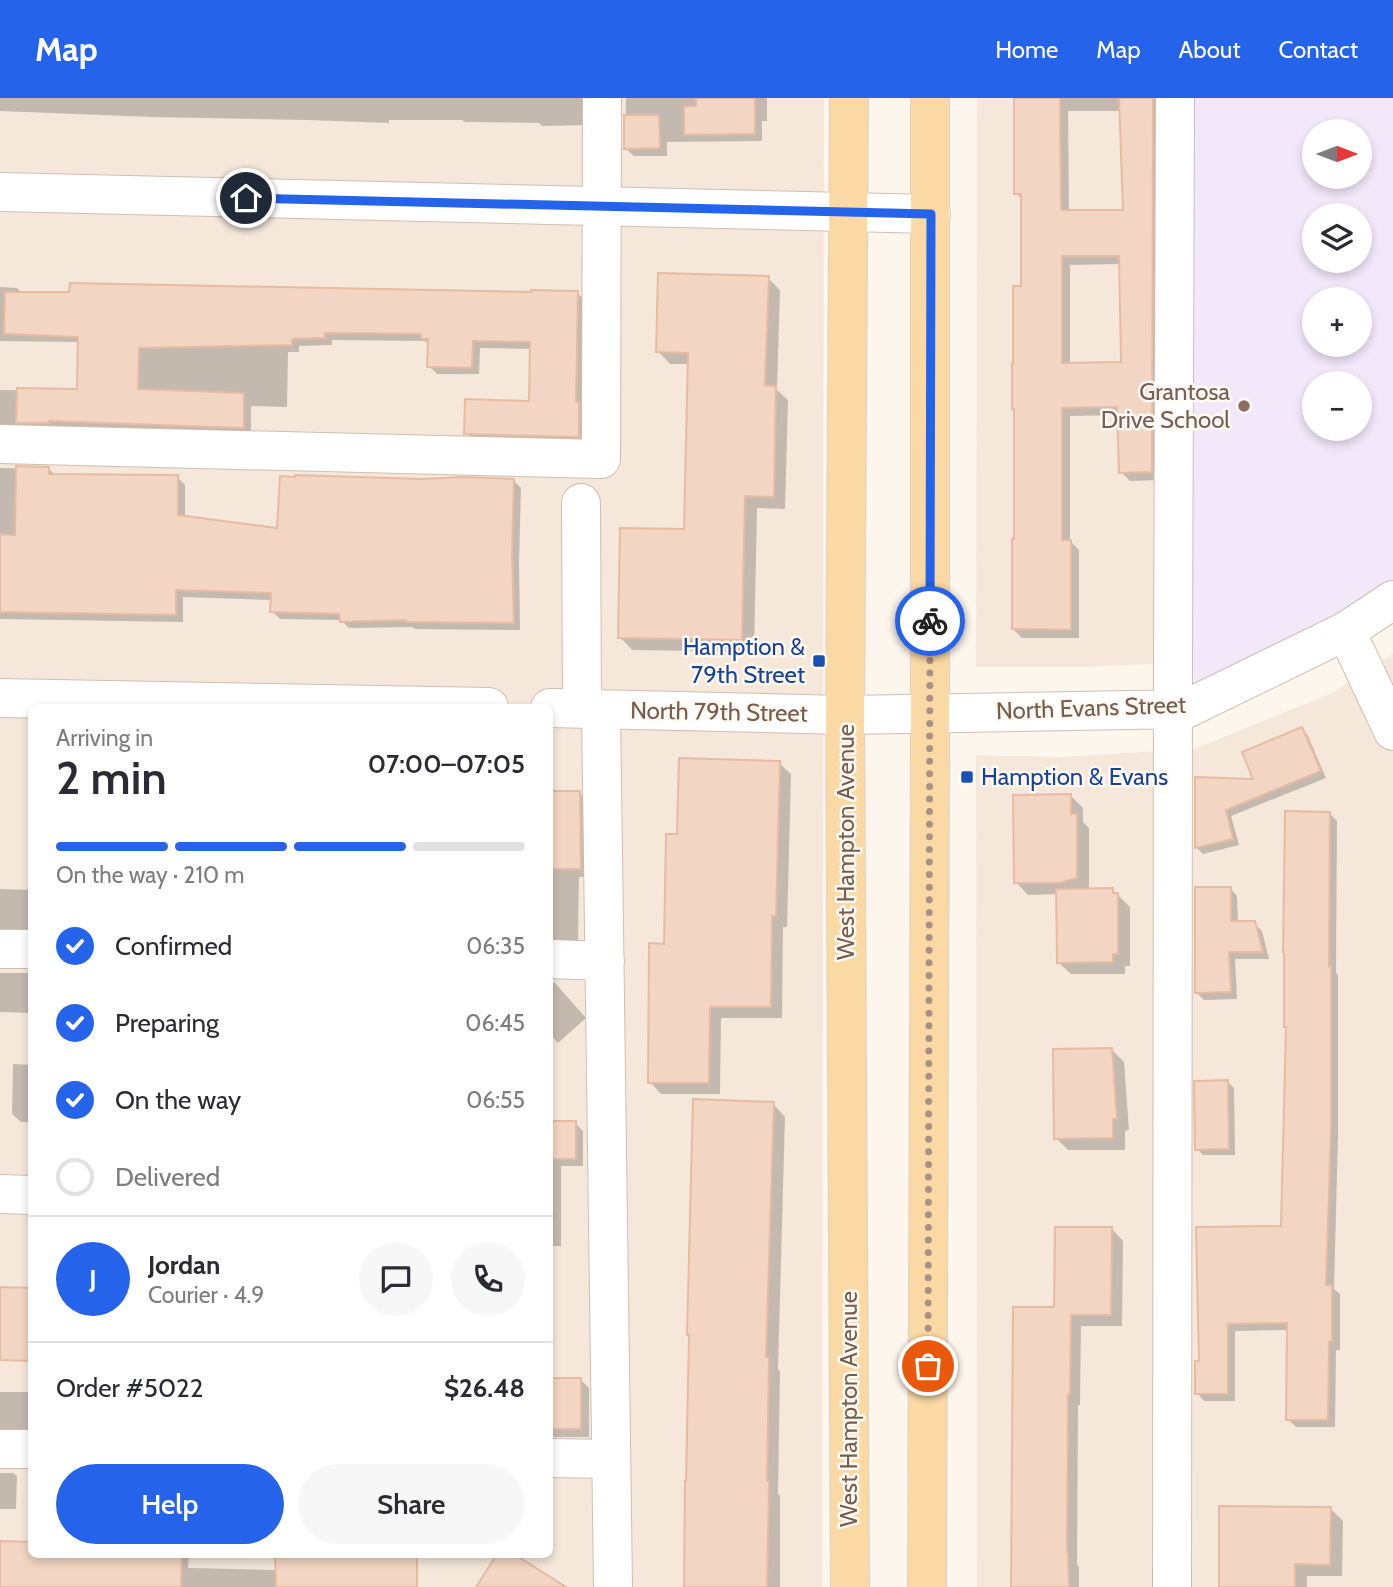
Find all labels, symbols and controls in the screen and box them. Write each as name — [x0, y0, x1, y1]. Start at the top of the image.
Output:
text: Map — [35, 29, 98, 69]
text: Home — [995, 35, 1058, 64]
text: Map — [1096, 35, 1141, 64]
text: About — [1179, 35, 1241, 64]
text: Contact — [1279, 35, 1358, 64]
north arrow — [1302, 119, 1372, 189]
map controls — [1302, 119, 1372, 441]
pin — [216, 168, 276, 228]
icon: home — [227, 179, 265, 217]
button: layers — [1302, 203, 1372, 273]
button: + — [1302, 287, 1372, 357]
button: − — [1302, 371, 1372, 441]
place label: Grantosa Drive School — [1101, 377, 1230, 434]
marker: Grantosa Drive School — [1236, 398, 1252, 414]
courier — [895, 586, 965, 656]
icon: bike — [911, 602, 949, 640]
place label: Hamption & 79th Street — [683, 632, 805, 689]
marker: Hamption & 79th Street — [811, 653, 827, 669]
street label: North Evans Street — [995, 690, 1187, 725]
street label: North 79th Street — [630, 695, 808, 728]
text: Arriving in — [56, 724, 153, 752]
street label: West Hampton Avenue — [831, 724, 860, 960]
text: 07:00–07:05 — [368, 748, 525, 780]
text: 2 min — [56, 750, 167, 806]
place label: Hamption & Evans — [981, 762, 1168, 791]
marker: Hamption & Evans — [959, 769, 975, 785]
text: On the way · 210 m — [56, 861, 244, 889]
icon: check — [56, 927, 94, 965]
text: Confirmed — [115, 930, 232, 962]
text: 06:35 — [466, 932, 525, 960]
icon: check — [56, 1004, 94, 1042]
text: Preparing — [115, 1007, 219, 1039]
text: 06:45 — [465, 1009, 525, 1037]
icon: check — [56, 1081, 94, 1119]
text: On the way — [115, 1084, 241, 1116]
text: 06:55 — [466, 1086, 525, 1114]
text: Delivered — [115, 1161, 220, 1193]
button: chat — [359, 1242, 433, 1316]
button: phone — [451, 1242, 525, 1316]
text: Jordan — [148, 1249, 220, 1281]
text: J — [89, 1263, 97, 1295]
text: Courier · 4.9 — [148, 1281, 264, 1309]
street label: West Hampton Avenue — [834, 1291, 863, 1527]
pin — [898, 1336, 958, 1396]
icon: bag — [909, 1347, 947, 1385]
text: Order #5022 — [56, 1372, 203, 1404]
text: $26.48 — [444, 1372, 525, 1404]
button: Help — [56, 1464, 284, 1544]
button: Share — [298, 1464, 525, 1544]

